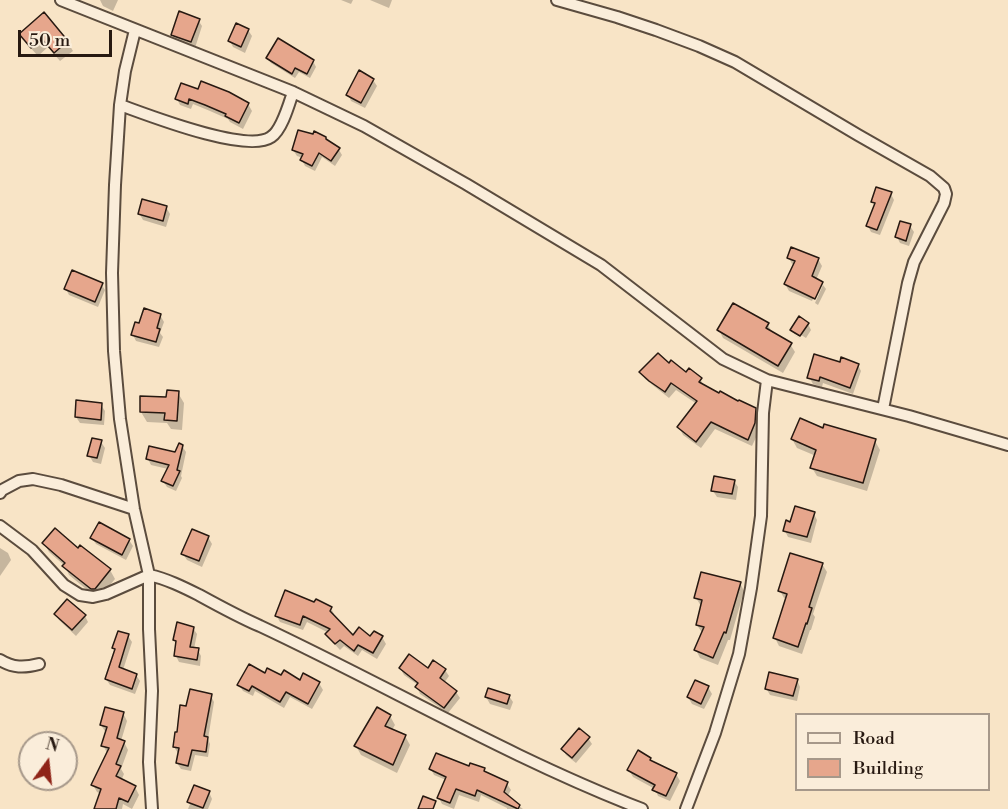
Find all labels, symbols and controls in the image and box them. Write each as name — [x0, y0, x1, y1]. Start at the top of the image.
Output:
scale bar — [21, 18, 116, 56]
text: 50 m — [29, 29, 70, 52]
legend — [795, 713, 990, 791]
text: Road — [853, 727, 895, 750]
north arrow — [18, 731, 78, 791]
text: N — [43, 734, 61, 757]
text: Building — [853, 757, 923, 780]

